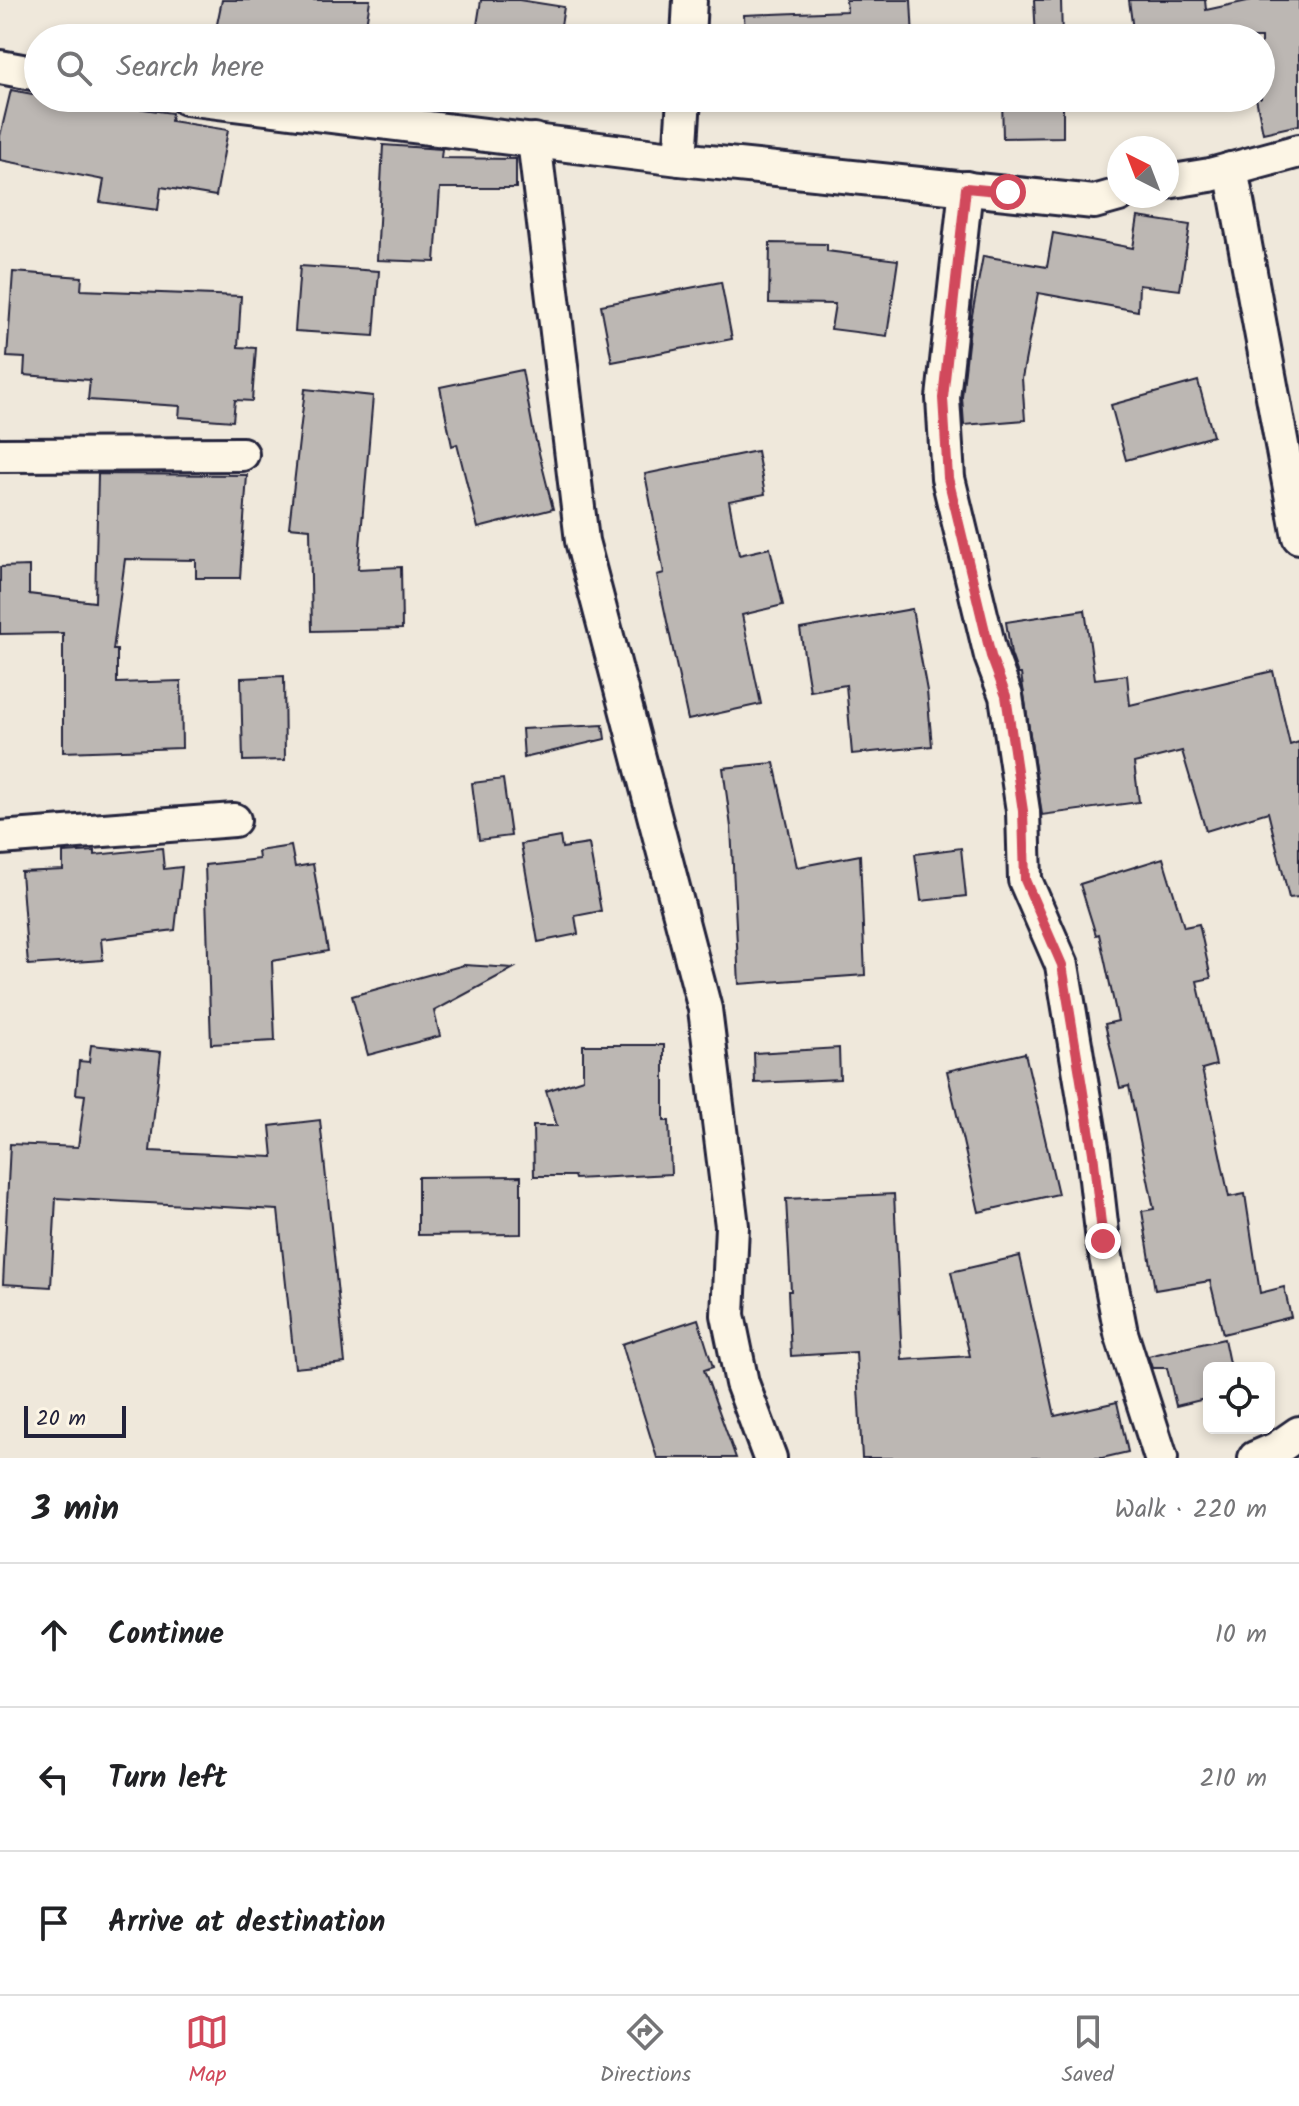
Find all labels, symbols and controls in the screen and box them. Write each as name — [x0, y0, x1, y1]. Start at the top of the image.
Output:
search box — [24, 24, 1275, 112]
text: Search here — [116, 44, 264, 92]
icon: search — [52, 46, 96, 90]
north arrow — [1107, 136, 1179, 208]
route start — [990, 174, 1026, 210]
route end — [1085, 1223, 1121, 1259]
map controls — [1203, 1362, 1275, 1434]
button: locate — [1203, 1362, 1275, 1434]
scale bar — [24, 1402, 126, 1438]
text: 20 m — [36, 1402, 86, 1437]
text: 3 min — [32, 1483, 119, 1537]
text: Walk · 220 m — [1115, 1489, 1267, 1531]
text: Continue — [108, 1611, 224, 1659]
icon: ahead — [32, 1613, 76, 1657]
text: 10 m — [1215, 1614, 1267, 1656]
text: Turn left — [108, 1755, 227, 1803]
icon: left — [32, 1757, 76, 1801]
text: 210 m — [1200, 1758, 1267, 1800]
text: Arrive at destination — [108, 1899, 385, 1947]
icon: arrive — [32, 1901, 76, 1945]
tab: Map — [185, 2010, 229, 2093]
tab: Directions — [600, 2010, 691, 2093]
tab: Saved — [1062, 2010, 1114, 2093]

